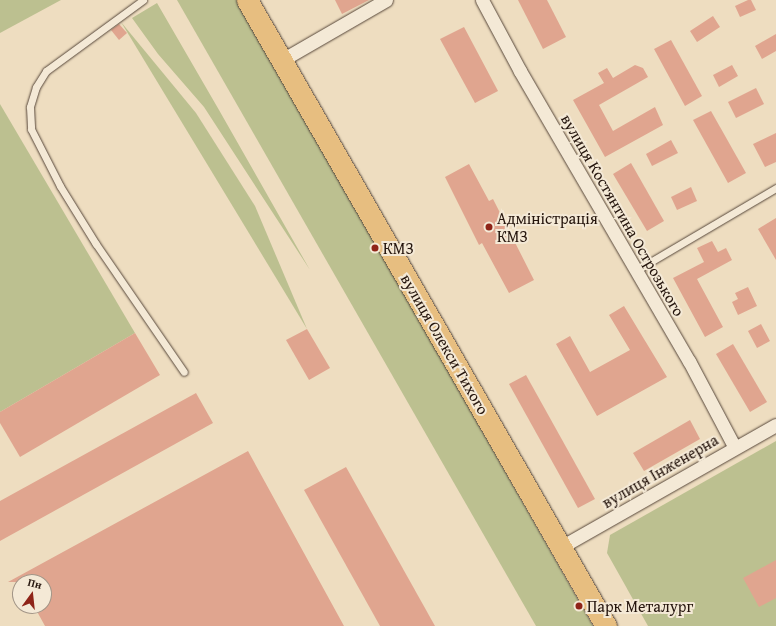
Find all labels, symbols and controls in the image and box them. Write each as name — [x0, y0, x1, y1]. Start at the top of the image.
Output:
street label: вулиця Костянтина Острозького — [557, 111, 689, 319]
place label: Адміністрація КМЗ — [497, 208, 598, 246]
marker: Адміністрація КМЗ — [484, 222, 494, 232]
place label: КМЗ — [383, 238, 414, 258]
marker: КМЗ — [370, 243, 380, 253]
street label: вулиця Олекси Тихого — [397, 270, 493, 418]
street label: вулиця Інженерна — [599, 430, 721, 512]
north arrow — [12, 574, 52, 614]
text: Пн — [26, 574, 44, 593]
place label: Парк Металург — [587, 596, 693, 616]
marker: Парк Металург — [574, 601, 584, 611]

